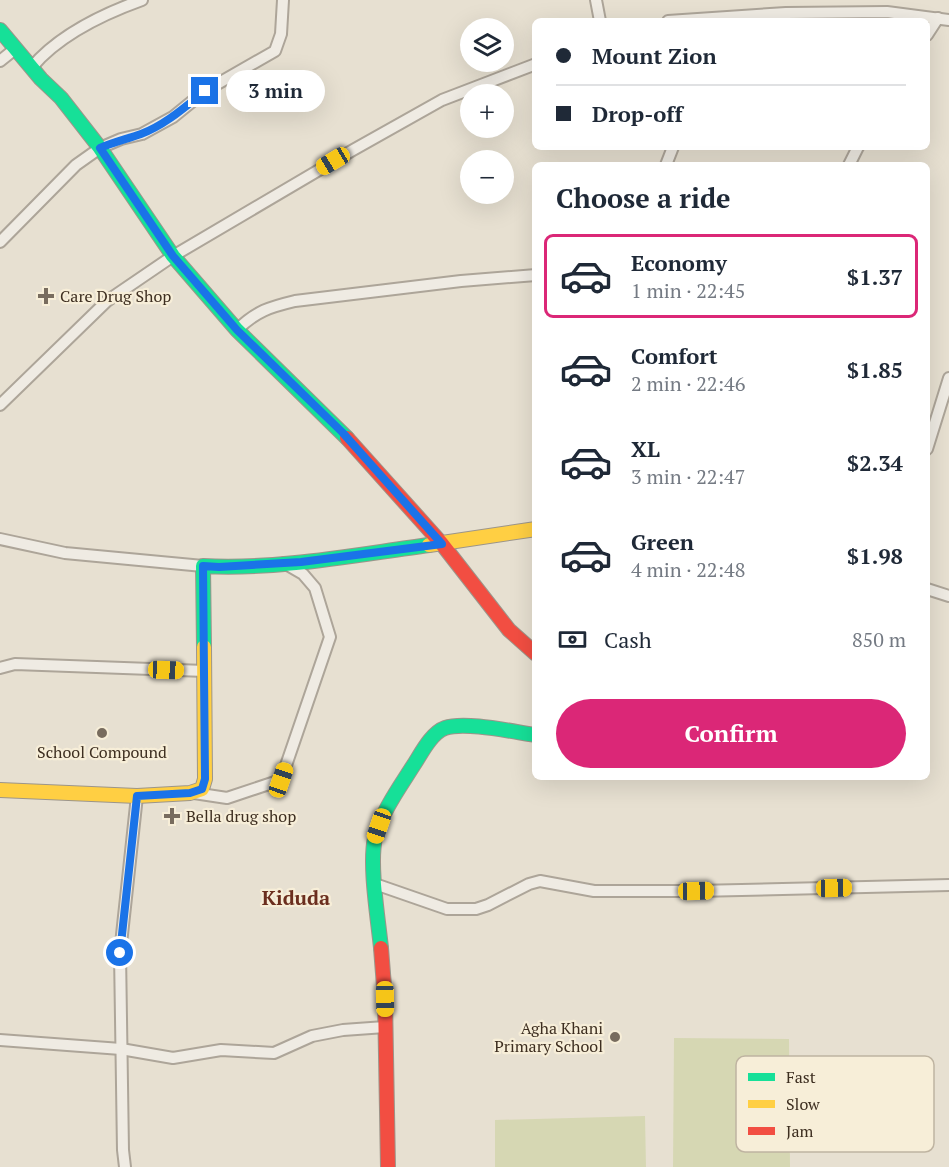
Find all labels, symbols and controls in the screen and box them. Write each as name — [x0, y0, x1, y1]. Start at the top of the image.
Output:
map controls — [460, 18, 514, 204]
button: layers — [460, 18, 514, 72]
text: Mount Zion — [592, 41, 717, 70]
callout: 3 min — [226, 70, 325, 112]
route end — [191, 77, 218, 104]
text: 3 min — [248, 77, 303, 104]
button: + — [460, 84, 514, 138]
text: Drop-off — [592, 99, 683, 128]
car — [313, 144, 353, 178]
button: − — [460, 150, 514, 204]
text: Choose a ride — [556, 180, 731, 216]
text: Economy — [631, 248, 727, 277]
icon: car — [559, 249, 613, 303]
text: $1.37 — [847, 262, 903, 291]
text: 1 min · 22:45 — [631, 277, 745, 304]
place label: Care Drug Shop — [60, 285, 171, 307]
marker: Care Drug Shop — [37, 287, 55, 305]
text: Comfort — [631, 341, 717, 370]
icon: car — [559, 342, 613, 396]
text: $1.85 — [847, 355, 903, 384]
text: 2 min · 22:46 — [631, 370, 745, 397]
text: XL — [631, 434, 660, 463]
icon: car — [559, 435, 613, 489]
text: $2.34 — [847, 448, 903, 477]
text: 3 min · 22:47 — [631, 463, 745, 490]
text: Green — [631, 527, 694, 556]
icon: car — [559, 528, 613, 582]
text: $1.98 — [847, 541, 903, 570]
text: 4 min · 22:48 — [631, 556, 745, 583]
icon: cash — [556, 623, 589, 656]
text: Cash — [604, 625, 652, 654]
text: 850 m — [852, 626, 906, 653]
car — [148, 660, 184, 680]
button: Confirm — [556, 699, 906, 768]
marker: School Compound — [95, 726, 109, 740]
place label: School Compound — [37, 741, 167, 763]
car — [267, 760, 295, 800]
place label: Bella drug shop — [186, 805, 296, 827]
car — [365, 806, 393, 846]
marker: Bella drug shop — [163, 807, 181, 825]
car — [816, 879, 852, 897]
car — [678, 882, 714, 900]
district label: Kiduda — [262, 884, 330, 911]
route start — [106, 939, 133, 966]
car — [376, 981, 394, 1017]
place label: Agha Khani Primary School — [494, 1017, 603, 1057]
marker: Agha Khani Primary School — [608, 1030, 622, 1044]
legend — [736, 1056, 934, 1152]
text: Fast — [786, 1066, 816, 1088]
text: Slow — [786, 1093, 820, 1115]
text: Jam — [786, 1120, 814, 1142]

